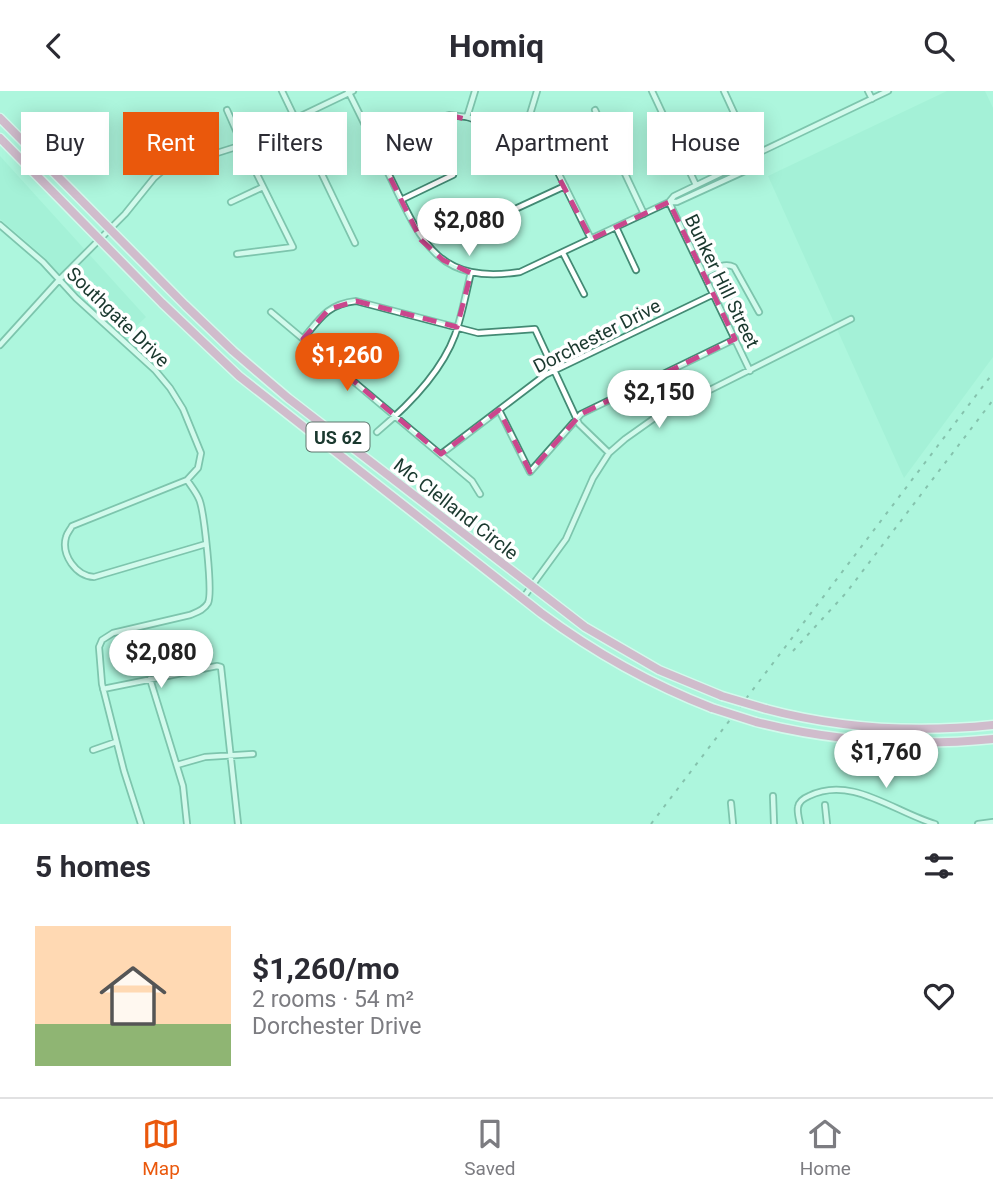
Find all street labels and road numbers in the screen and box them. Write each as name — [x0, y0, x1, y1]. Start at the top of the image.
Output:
street label: Bunker Hill Street — [680, 210, 764, 352]
street label: Southgate Drive — [62, 262, 174, 372]
street label: Dorchester Drive — [529, 294, 665, 378]
road number: US 62 — [306, 423, 370, 451]
street label: Mc Clelland Circle — [389, 453, 523, 565]

